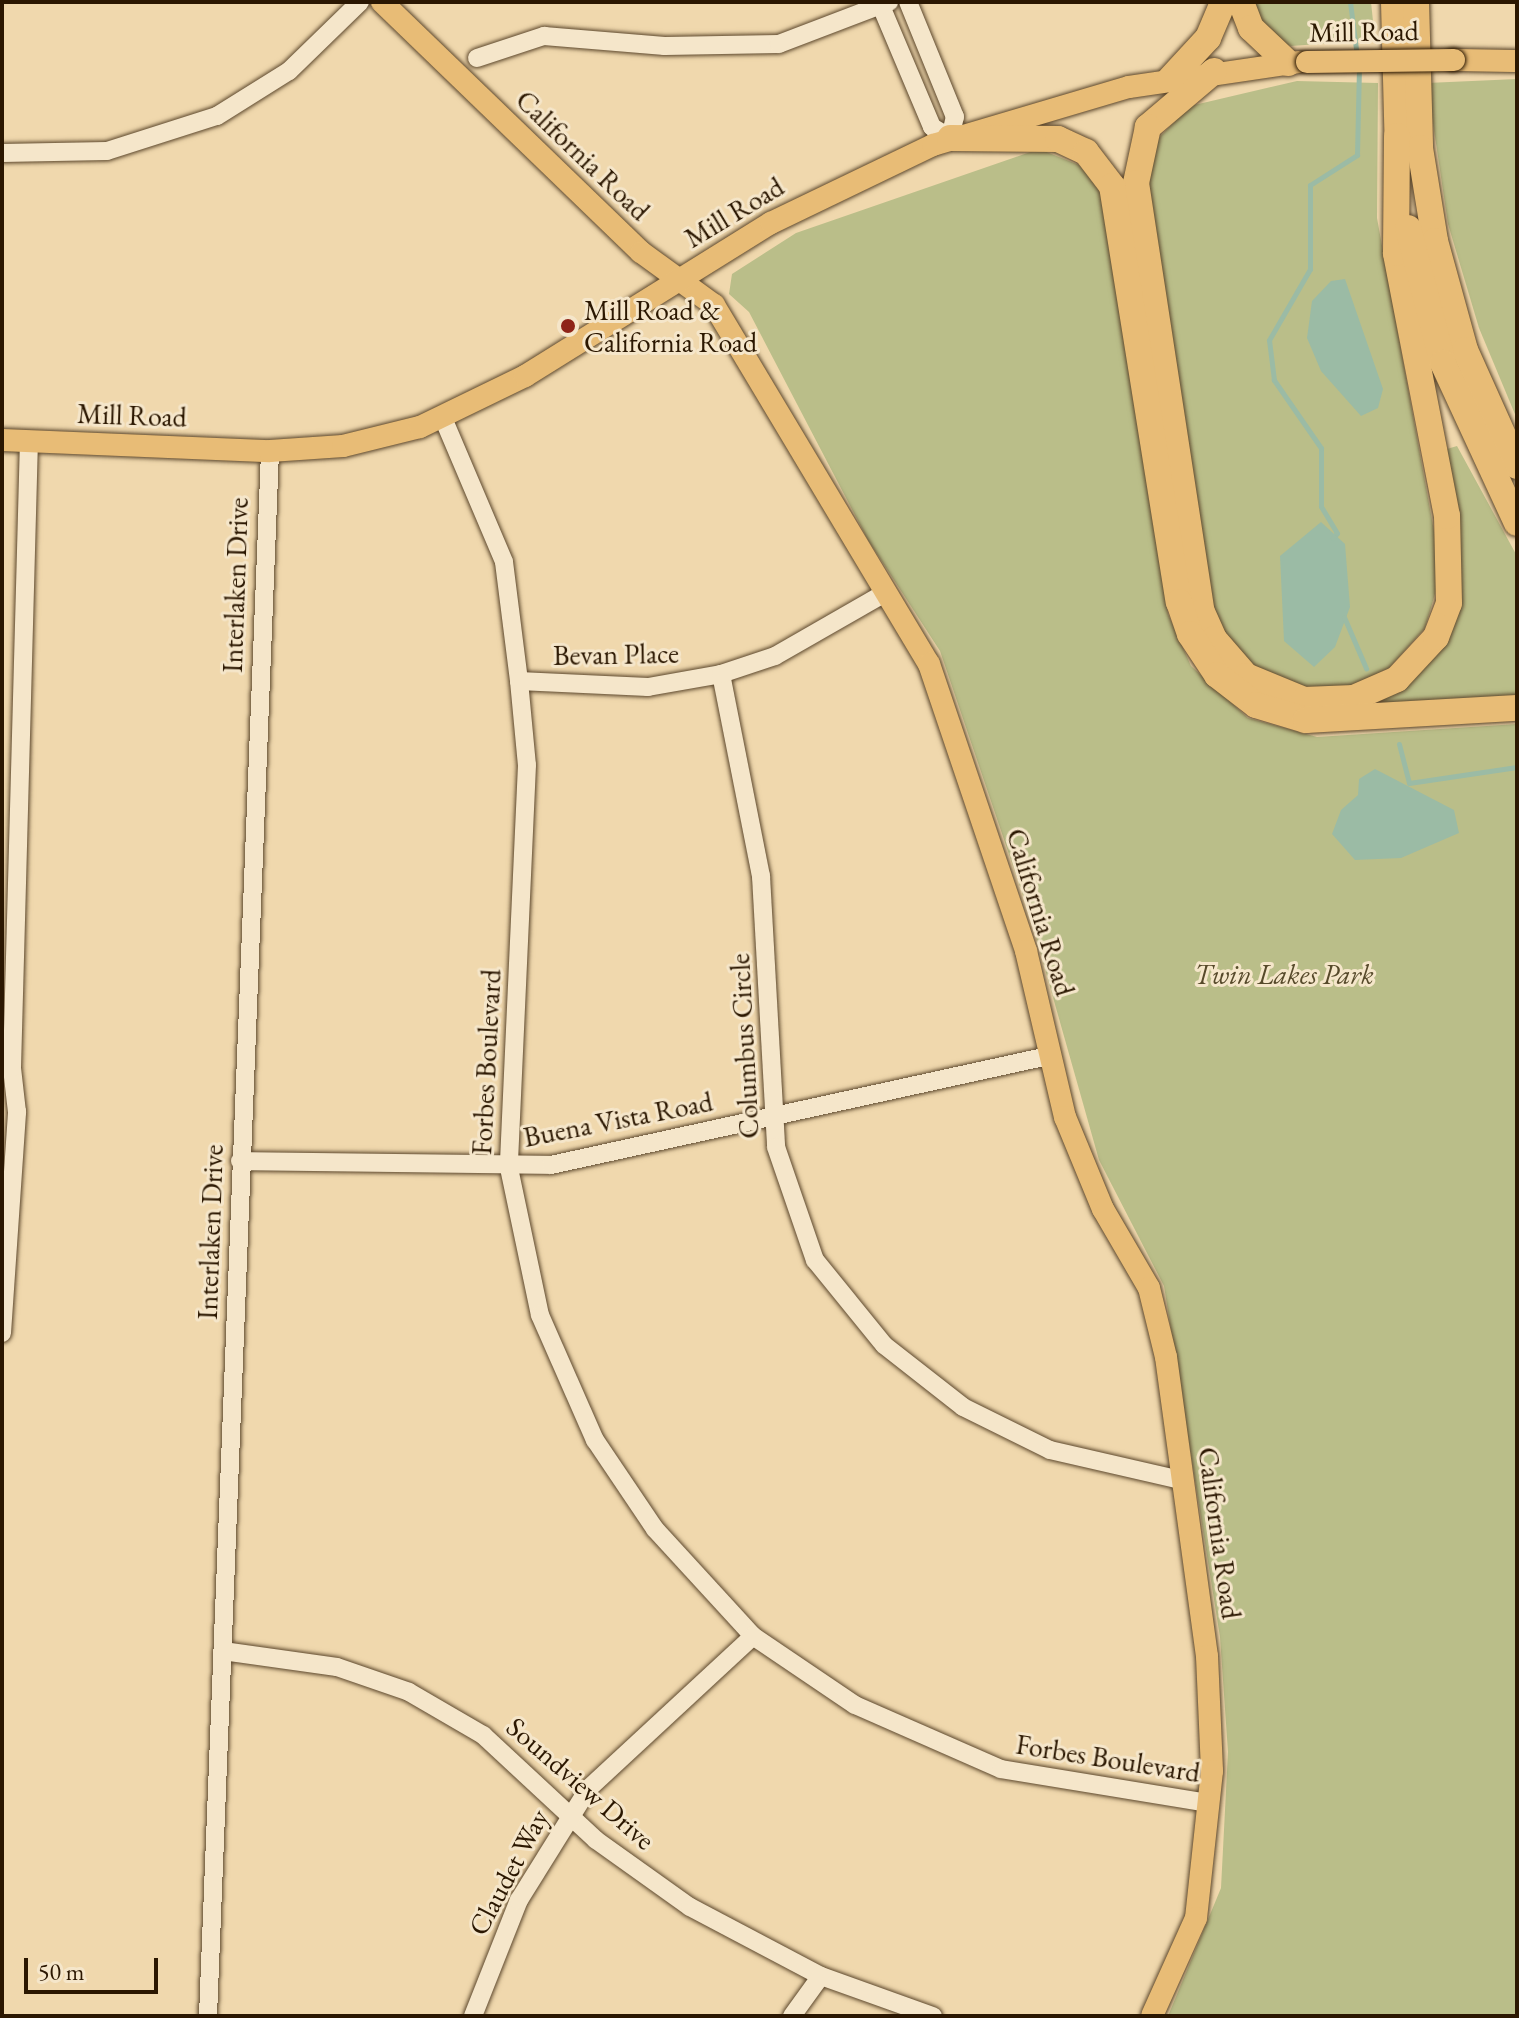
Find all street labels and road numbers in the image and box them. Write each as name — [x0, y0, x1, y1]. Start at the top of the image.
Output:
street label: Mill Road — [1309, 13, 1419, 49]
street label: California Road — [509, 83, 657, 227]
street label: Mill Road — [678, 169, 790, 255]
street label: Mill Road — [77, 396, 187, 434]
street label: Interlaken Drive — [215, 497, 255, 673]
street label: Bevan Place — [553, 636, 679, 672]
street label: California Road — [1000, 824, 1082, 1000]
street label: Columbus Circle — [722, 952, 766, 1140]
street label: Forbes Boulevard — [464, 968, 508, 1156]
street label: Buena Vista Road — [521, 1084, 715, 1154]
street label: Interlaken Drive — [190, 1144, 230, 1320]
street label: California Road — [1191, 1445, 1249, 1621]
street label: Soundview Drive — [500, 1710, 662, 1856]
street label: Forbes Boulevard — [1014, 1727, 1202, 1789]
street label: Claudet Way — [461, 1803, 555, 1941]

